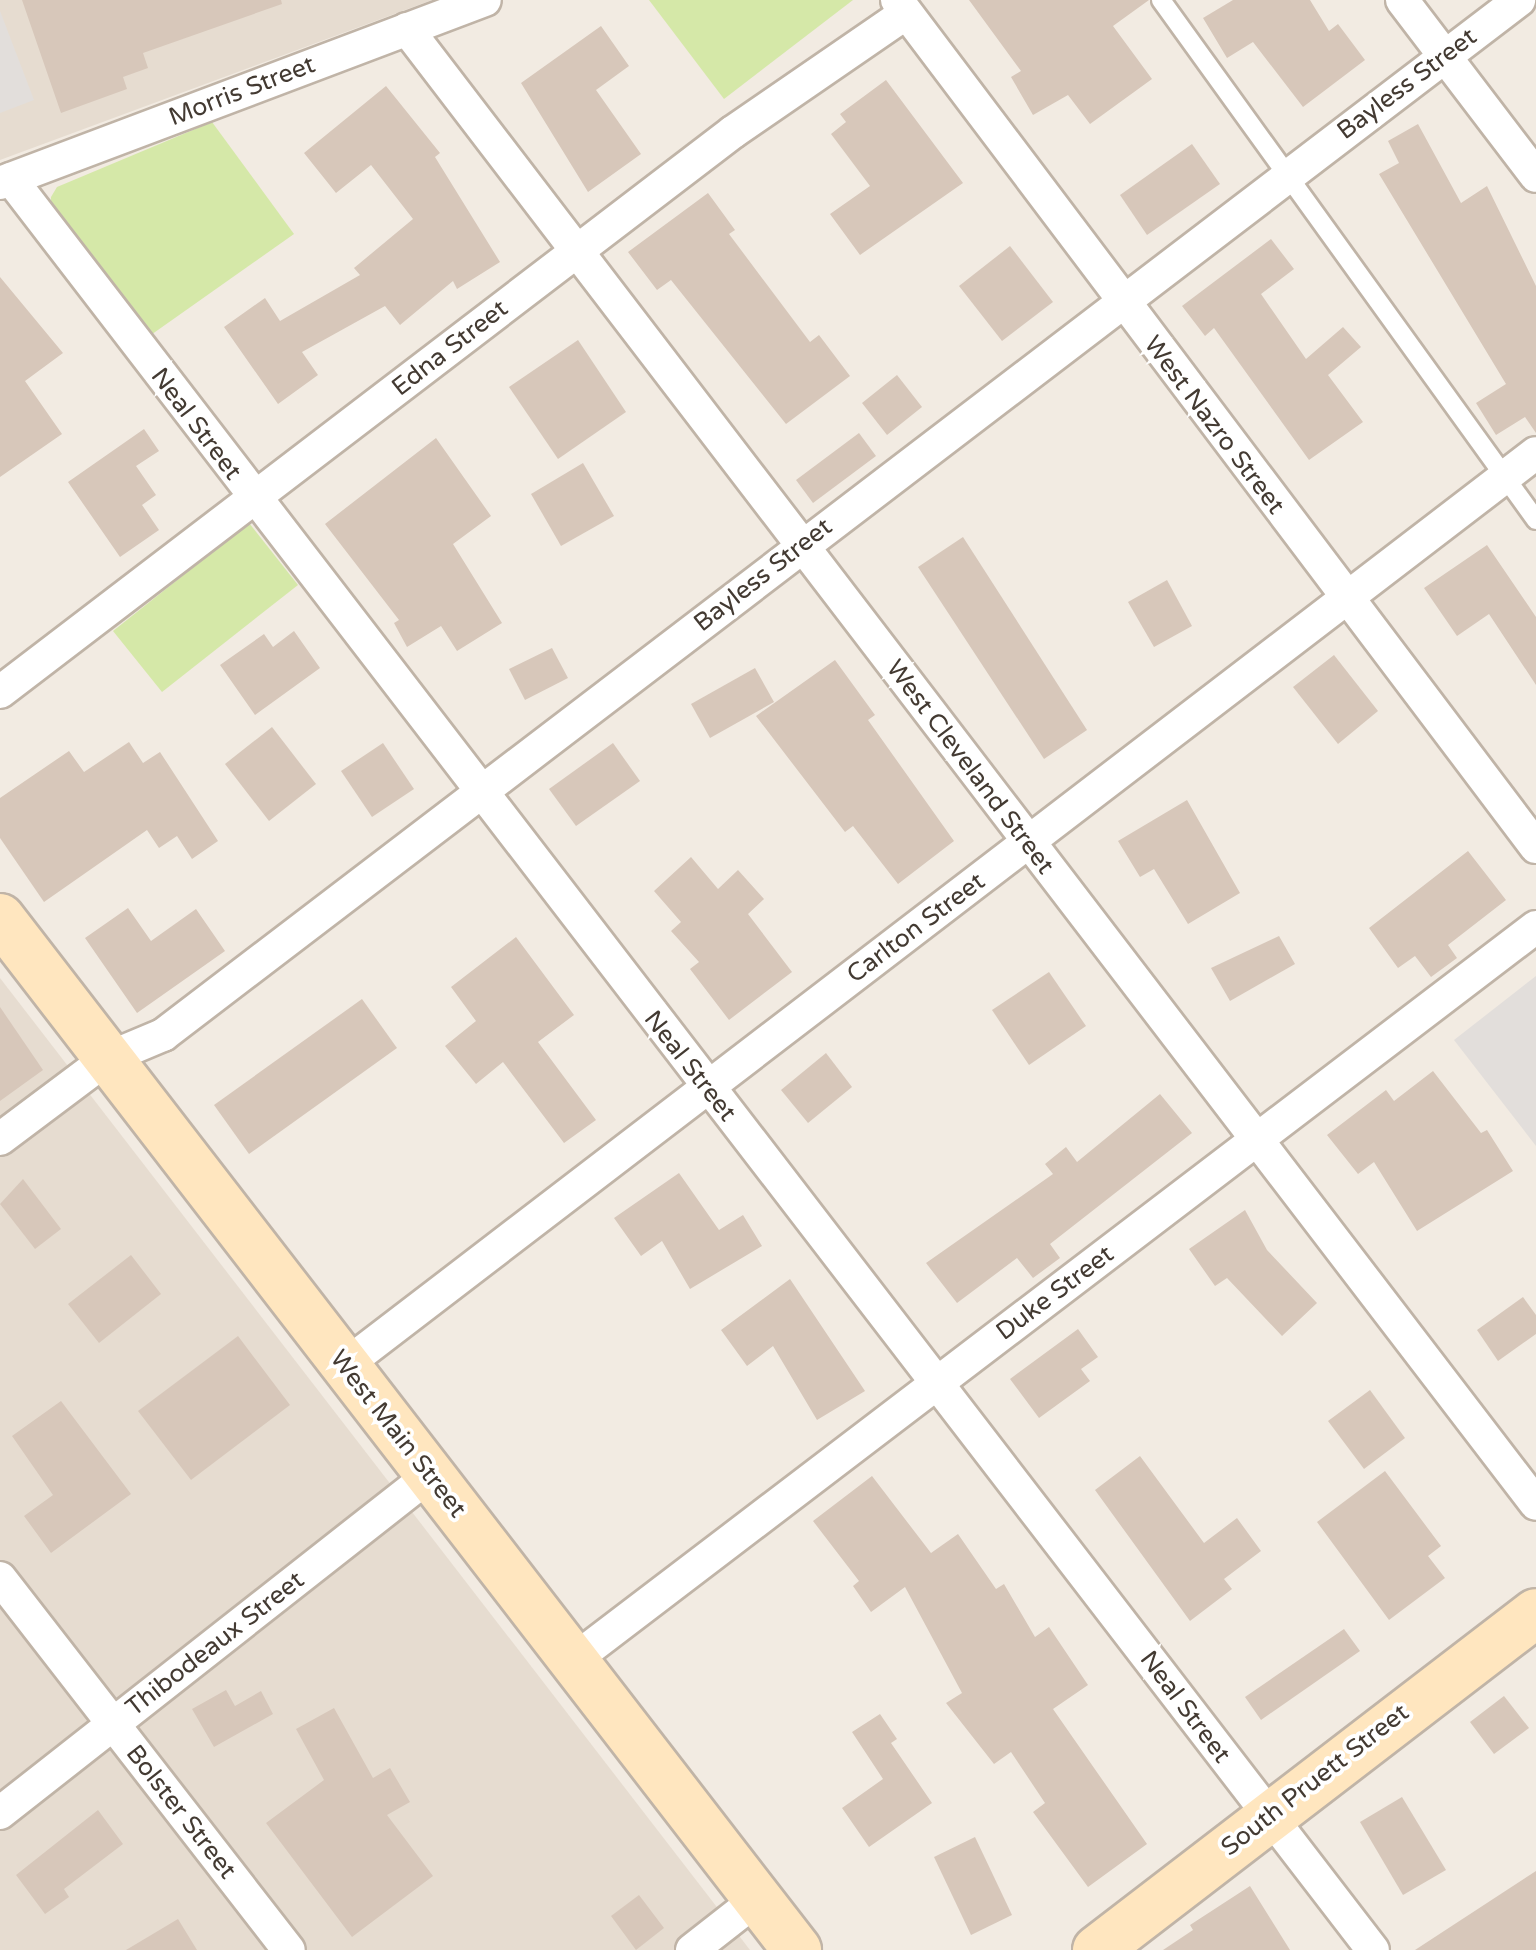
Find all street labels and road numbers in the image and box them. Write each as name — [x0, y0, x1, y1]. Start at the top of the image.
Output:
street label: Bayless Street — [1331, 22, 1483, 146]
street label: Morris Street — [165, 49, 319, 133]
street label: Edna Street — [386, 294, 514, 402]
street label: West Nazro Street — [1137, 330, 1291, 520]
street label: Neal Street — [144, 362, 248, 486]
street label: Bayless Street — [688, 512, 838, 638]
street label: West Cleveland Street — [880, 654, 1060, 880]
street label: Carlton Street — [841, 866, 991, 990]
street label: Neal Street — [638, 1005, 742, 1127]
street label: Duke Street — [990, 1239, 1120, 1347]
street label: West Main Street — [323, 1344, 473, 1524]
street label: Thibodeaux Street — [120, 1565, 310, 1723]
street label: Neal Street — [1133, 1645, 1237, 1769]
street label: South Pruett Street — [1215, 1697, 1415, 1863]
street label: Bolster Street — [119, 1739, 243, 1885]

